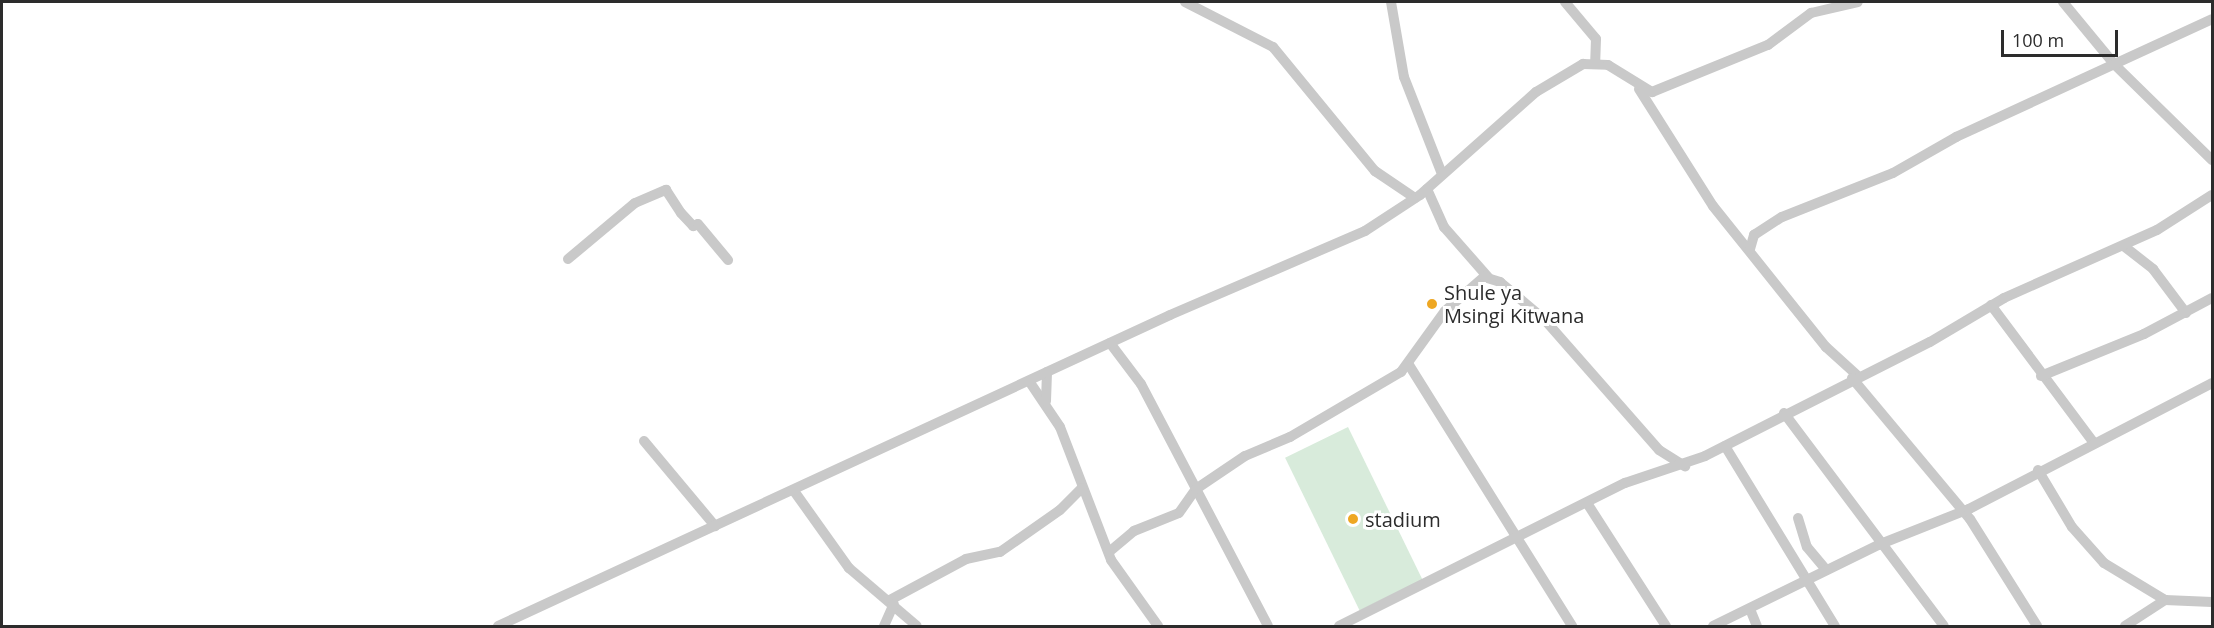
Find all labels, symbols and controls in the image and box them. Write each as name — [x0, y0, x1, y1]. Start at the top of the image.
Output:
scale bar — [2004, 18, 2121, 56]
text: 100 m — [2012, 28, 2064, 52]
place label: Shule ya Msingi Kitwana — [1444, 280, 1584, 327]
marker: Shule ya Msingi Kitwana — [1425, 297, 1439, 311]
place label: stadium — [1365, 507, 1441, 531]
marker: stadium — [1346, 512, 1360, 526]

